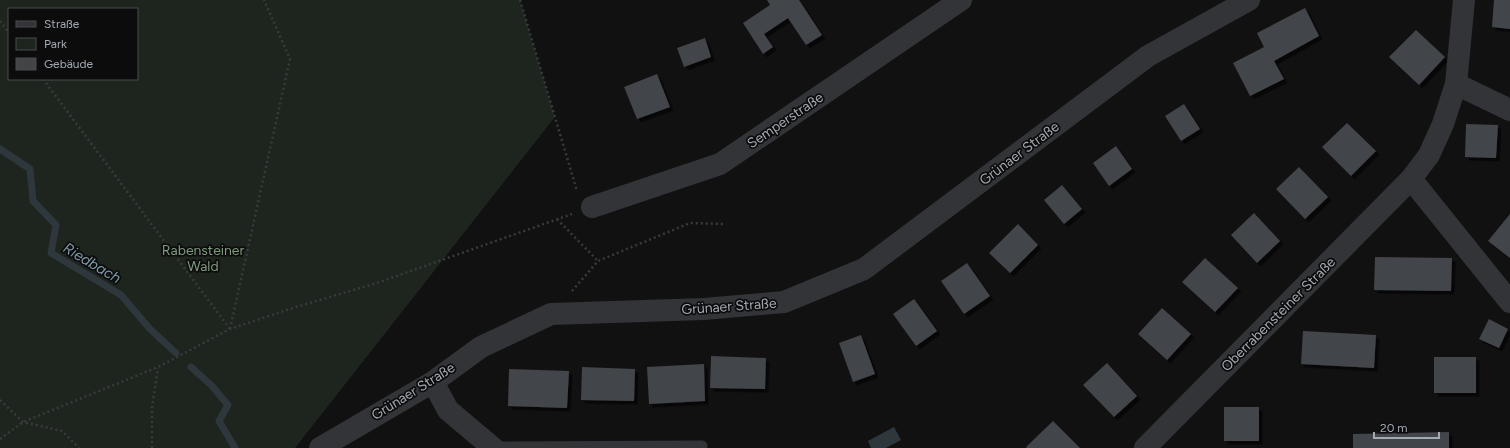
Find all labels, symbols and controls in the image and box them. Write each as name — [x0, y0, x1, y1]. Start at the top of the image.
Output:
legend — [8, 8, 138, 80]
text: Straße — [44, 17, 80, 31]
text: Park — [44, 37, 67, 51]
text: Gebäude — [44, 57, 94, 71]
street label: Semperstraße — [744, 89, 827, 152]
street label: Grünaer Straße — [976, 118, 1063, 189]
water label: Riedbach — [60, 239, 124, 287]
park label: Rabensteiner Wald — [162, 242, 244, 275]
street label: Oberrabensteiner Straße — [1218, 253, 1339, 375]
street label: Grünaer Straße — [681, 295, 777, 318]
street label: Grünaer Straße — [368, 359, 458, 424]
scale bar — [1374, 414, 1439, 440]
text: 20 m — [1380, 421, 1408, 435]

